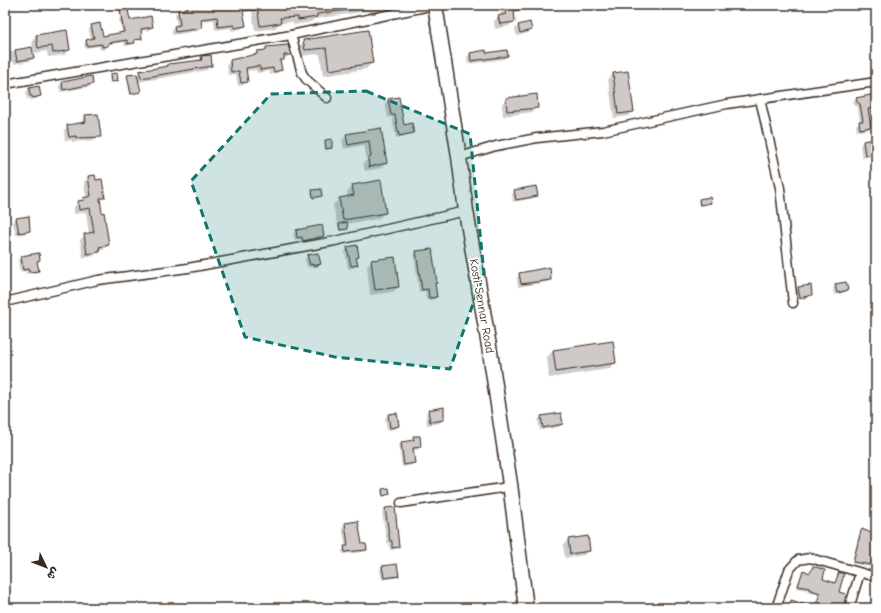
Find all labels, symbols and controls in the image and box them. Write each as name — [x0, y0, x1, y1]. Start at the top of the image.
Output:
street label: Kosti-Sennar Road — [467, 258, 497, 354]
north arrow — [26, 547, 66, 587]
text: ش — [44, 565, 62, 582]

